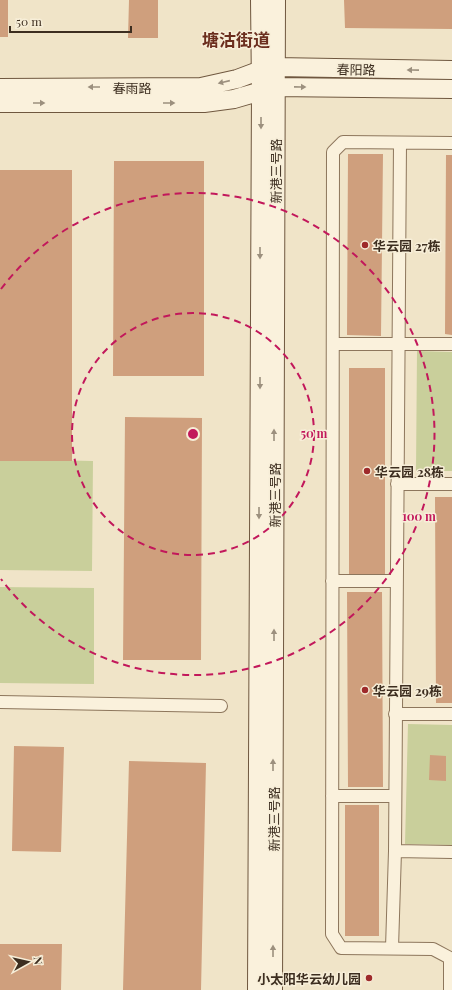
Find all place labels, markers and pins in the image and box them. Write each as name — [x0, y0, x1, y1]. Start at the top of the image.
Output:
place label: 华云园 27栋 — [373, 237, 441, 254]
marker: 华云园 27栋 — [360, 240, 370, 250]
centre of rings — [186, 427, 200, 441]
place label: 华云园 28栋 — [375, 463, 444, 480]
marker: 华云园 28栋 — [362, 466, 372, 476]
place label: 华云园 29栋 — [373, 682, 442, 699]
marker: 华云园 29栋 — [360, 685, 370, 695]
place label: 小太阳华云幼儿园 — [257, 970, 361, 987]
marker: 小太阳华云幼儿园 — [364, 973, 374, 983]

